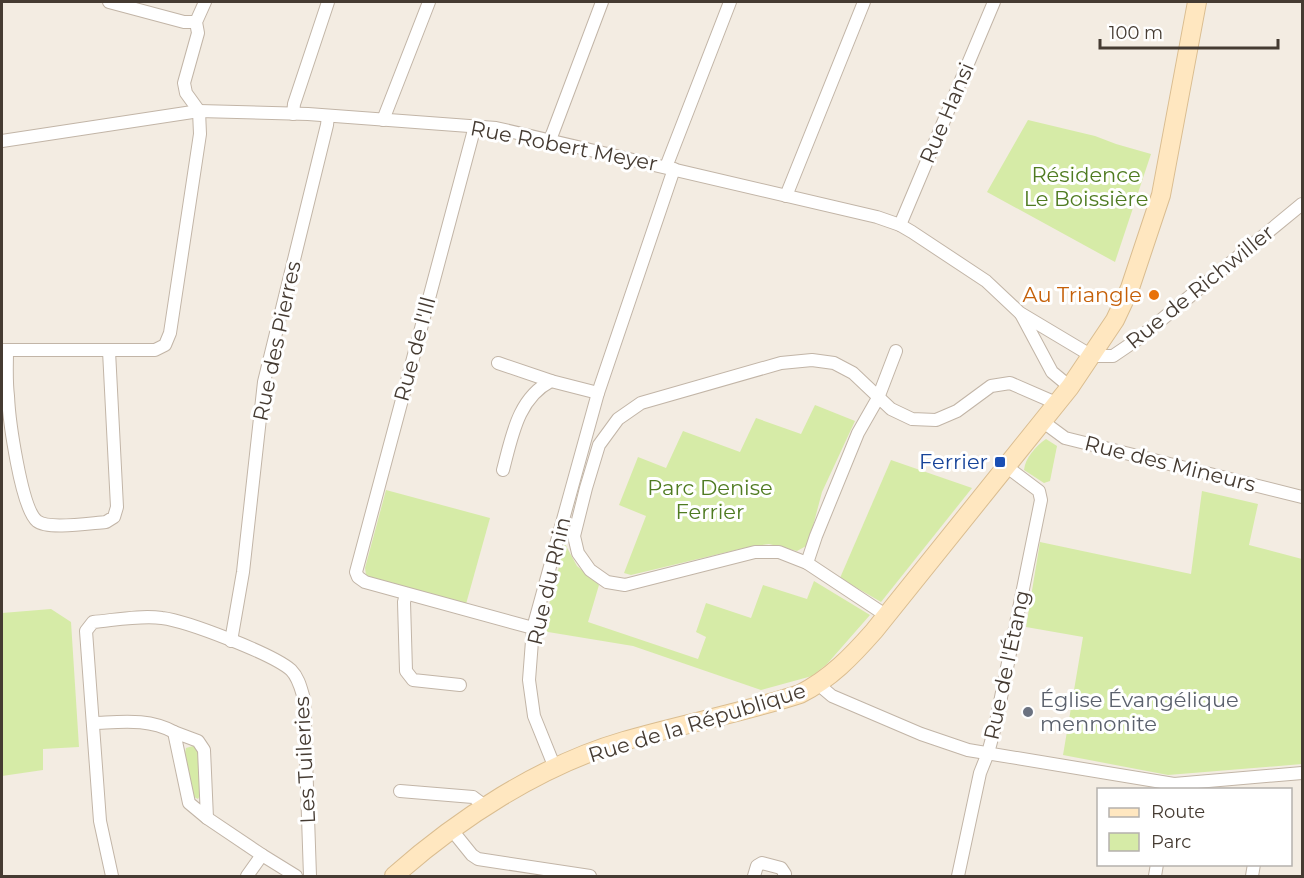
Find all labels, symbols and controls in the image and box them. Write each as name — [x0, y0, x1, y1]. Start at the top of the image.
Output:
scale bar — [1100, 12, 1278, 50]
text: 100 m — [1109, 22, 1163, 44]
street label: Rue Hansi — [914, 59, 979, 167]
street label: Rue Robert Meyer — [468, 115, 660, 176]
park label: Résidence Le Boissière — [1024, 162, 1148, 211]
street label: Rue de Richwiller — [1121, 219, 1279, 354]
street label: Rue des Pierres — [247, 259, 306, 423]
place label: Au Triangle — [1023, 282, 1142, 307]
marker: Au Triangle — [1147, 288, 1161, 302]
street label: Rue de l'Ill — [389, 294, 440, 404]
street label: Rue des Mineurs — [1082, 430, 1258, 497]
place label: Ferrier — [919, 449, 988, 474]
marker: Ferrier — [993, 455, 1007, 469]
park label: Parc Denise Ferrier — [647, 475, 773, 524]
street label: Rue du Rhin — [522, 514, 575, 647]
street label: Rue de l'Étang — [978, 588, 1035, 742]
street label: Rue de la République — [585, 677, 809, 768]
place label: Église Évangélique mennonite — [1040, 687, 1239, 736]
street label: Les Tuileries — [289, 696, 320, 824]
marker: Église Évangélique mennonite — [1021, 705, 1035, 719]
legend — [1097, 788, 1292, 866]
text: Route — [1151, 801, 1205, 823]
text: Parc — [1151, 831, 1191, 853]

